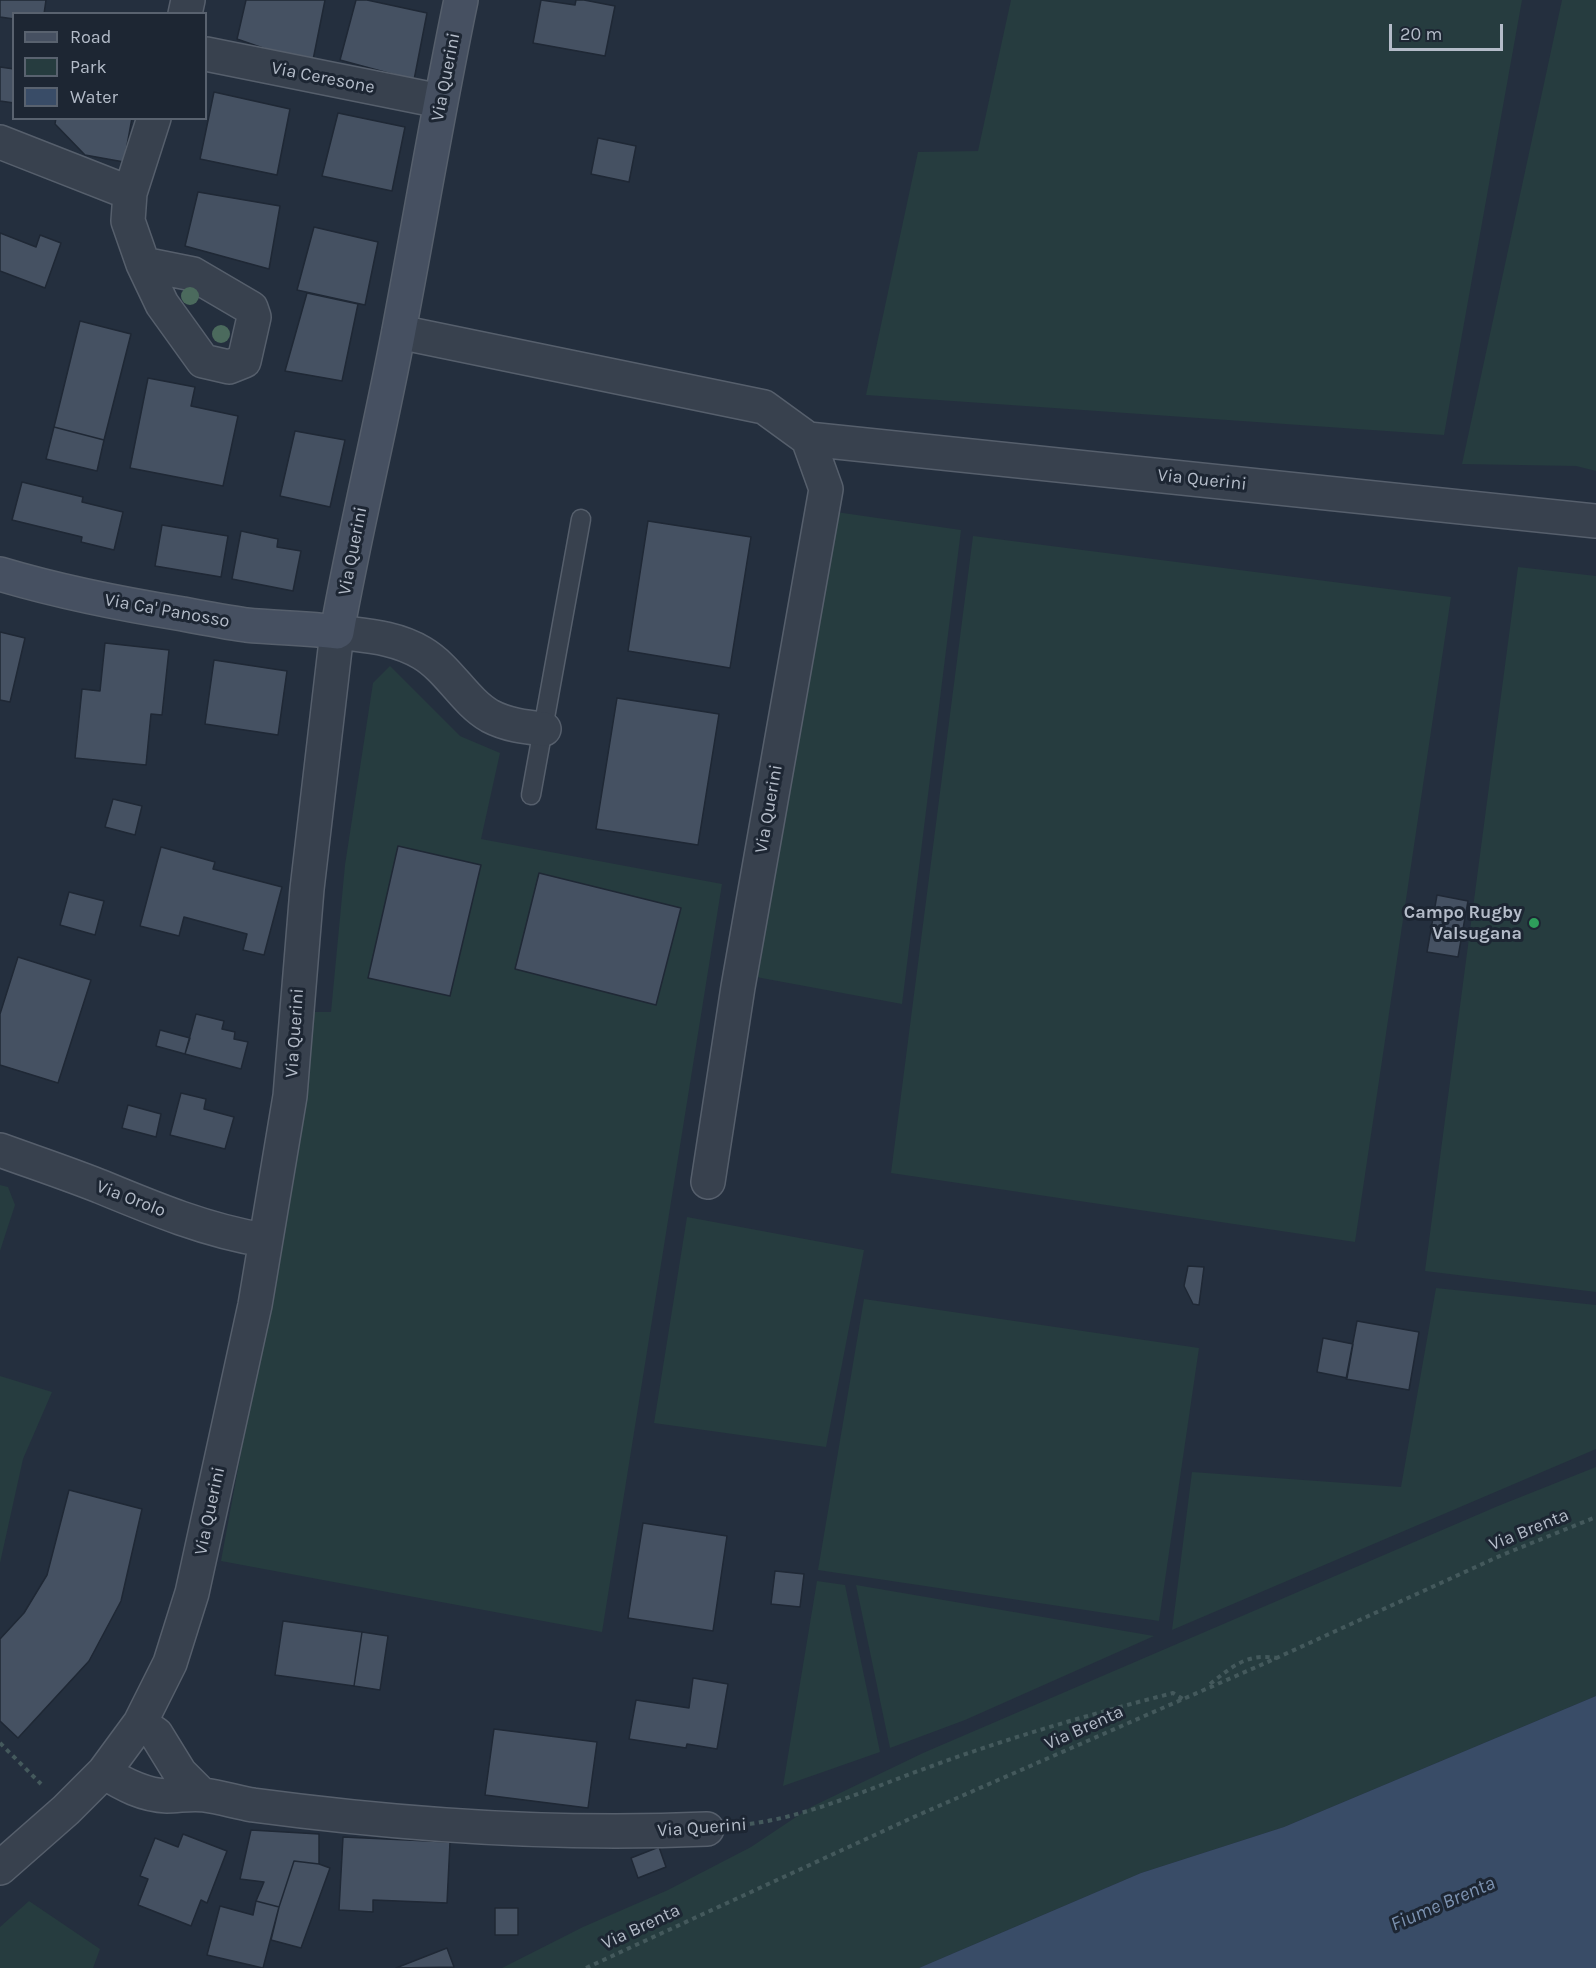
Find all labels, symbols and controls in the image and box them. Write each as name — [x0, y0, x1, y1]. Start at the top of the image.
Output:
legend — [12, 12, 207, 120]
scale bar — [1392, 12, 1506, 50]
text: 20 m — [1400, 23, 1442, 45]
text: Road — [70, 26, 111, 48]
street label: Via Querini — [427, 31, 465, 123]
text: Park — [70, 56, 107, 78]
street label: Via Ceresone — [269, 57, 377, 99]
text: Water — [70, 86, 118, 108]
street label: Via Querini — [1156, 465, 1248, 495]
street label: Via Querini — [334, 505, 372, 597]
street label: Via Ca' Panosso — [103, 589, 231, 633]
street label: Via Querini — [751, 763, 787, 855]
place label: Campo Rugby Valsugana — [1404, 902, 1522, 944]
marker: Campo Rugby Valsugana — [1527, 916, 1541, 930]
street label: Via Querini — [281, 988, 309, 1078]
street label: Via Orolo — [93, 1176, 169, 1222]
street label: Via Querini — [190, 1465, 230, 1557]
street label: Via Brenta — [1486, 1504, 1572, 1556]
street label: Via Brenta — [1041, 1701, 1127, 1755]
street label: Via Querini — [657, 1814, 747, 1842]
water label: Fiume Brenta — [1387, 1871, 1499, 1937]
street label: Via Brenta — [598, 1899, 684, 1955]

